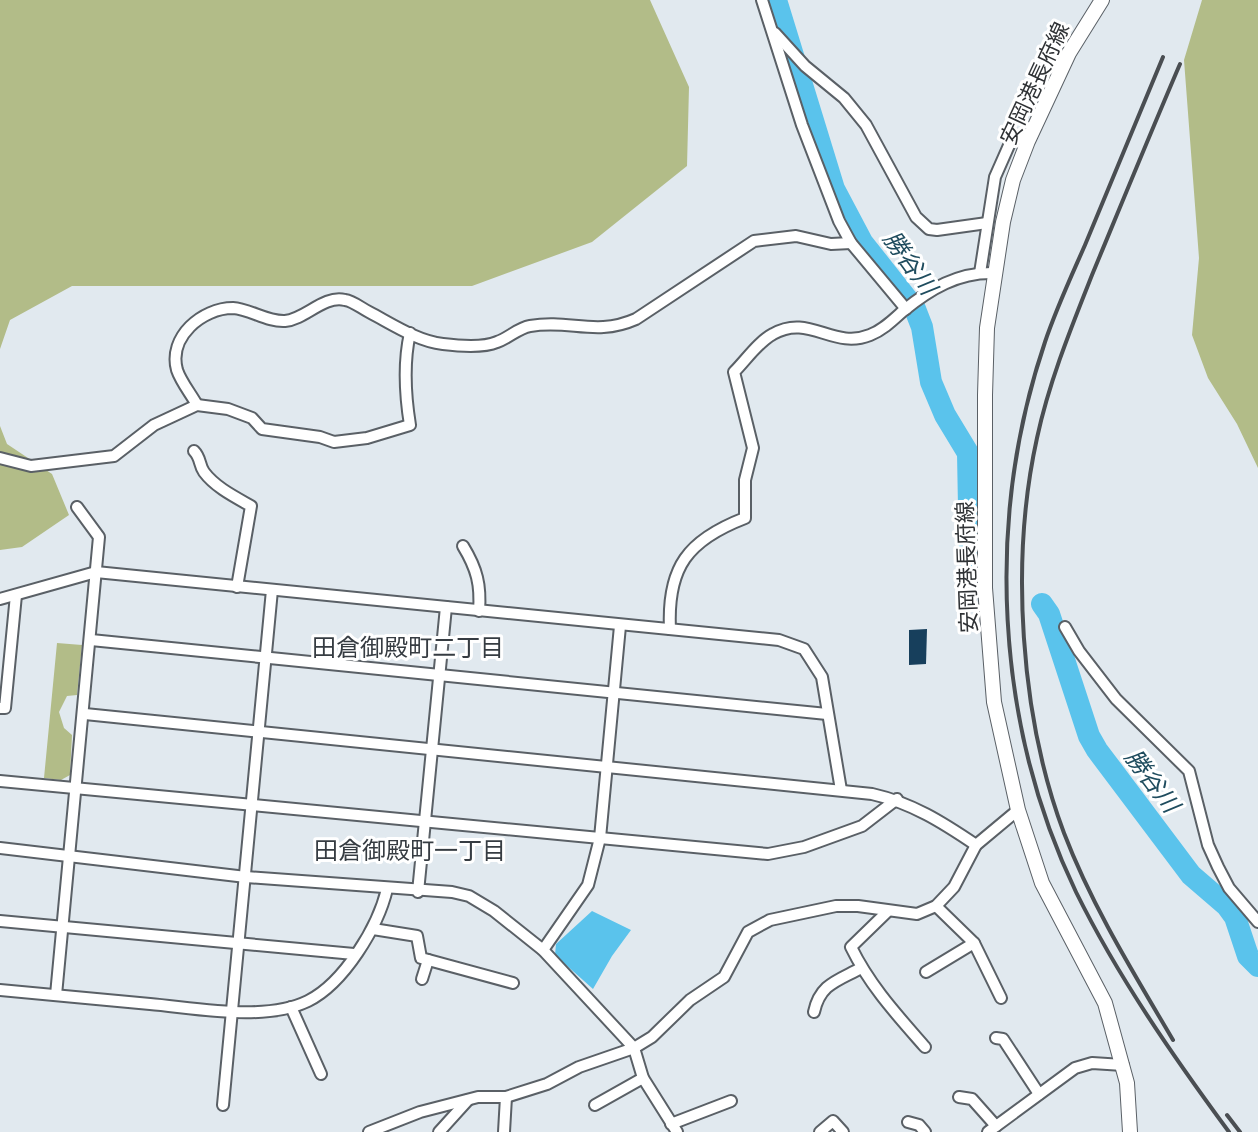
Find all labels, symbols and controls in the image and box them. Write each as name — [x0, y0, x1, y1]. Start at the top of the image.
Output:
street label: 安岡港長府線 — [994, 17, 1074, 149]
water label: 勝谷川 — [878, 224, 946, 302]
street label: 安岡港長府線 — [950, 501, 982, 633]
district label: 田倉御殿町二丁目 — [312, 632, 504, 661]
water label: 勝谷川 — [1120, 743, 1188, 820]
district label: 田倉御殿町一丁目 — [314, 835, 506, 864]

